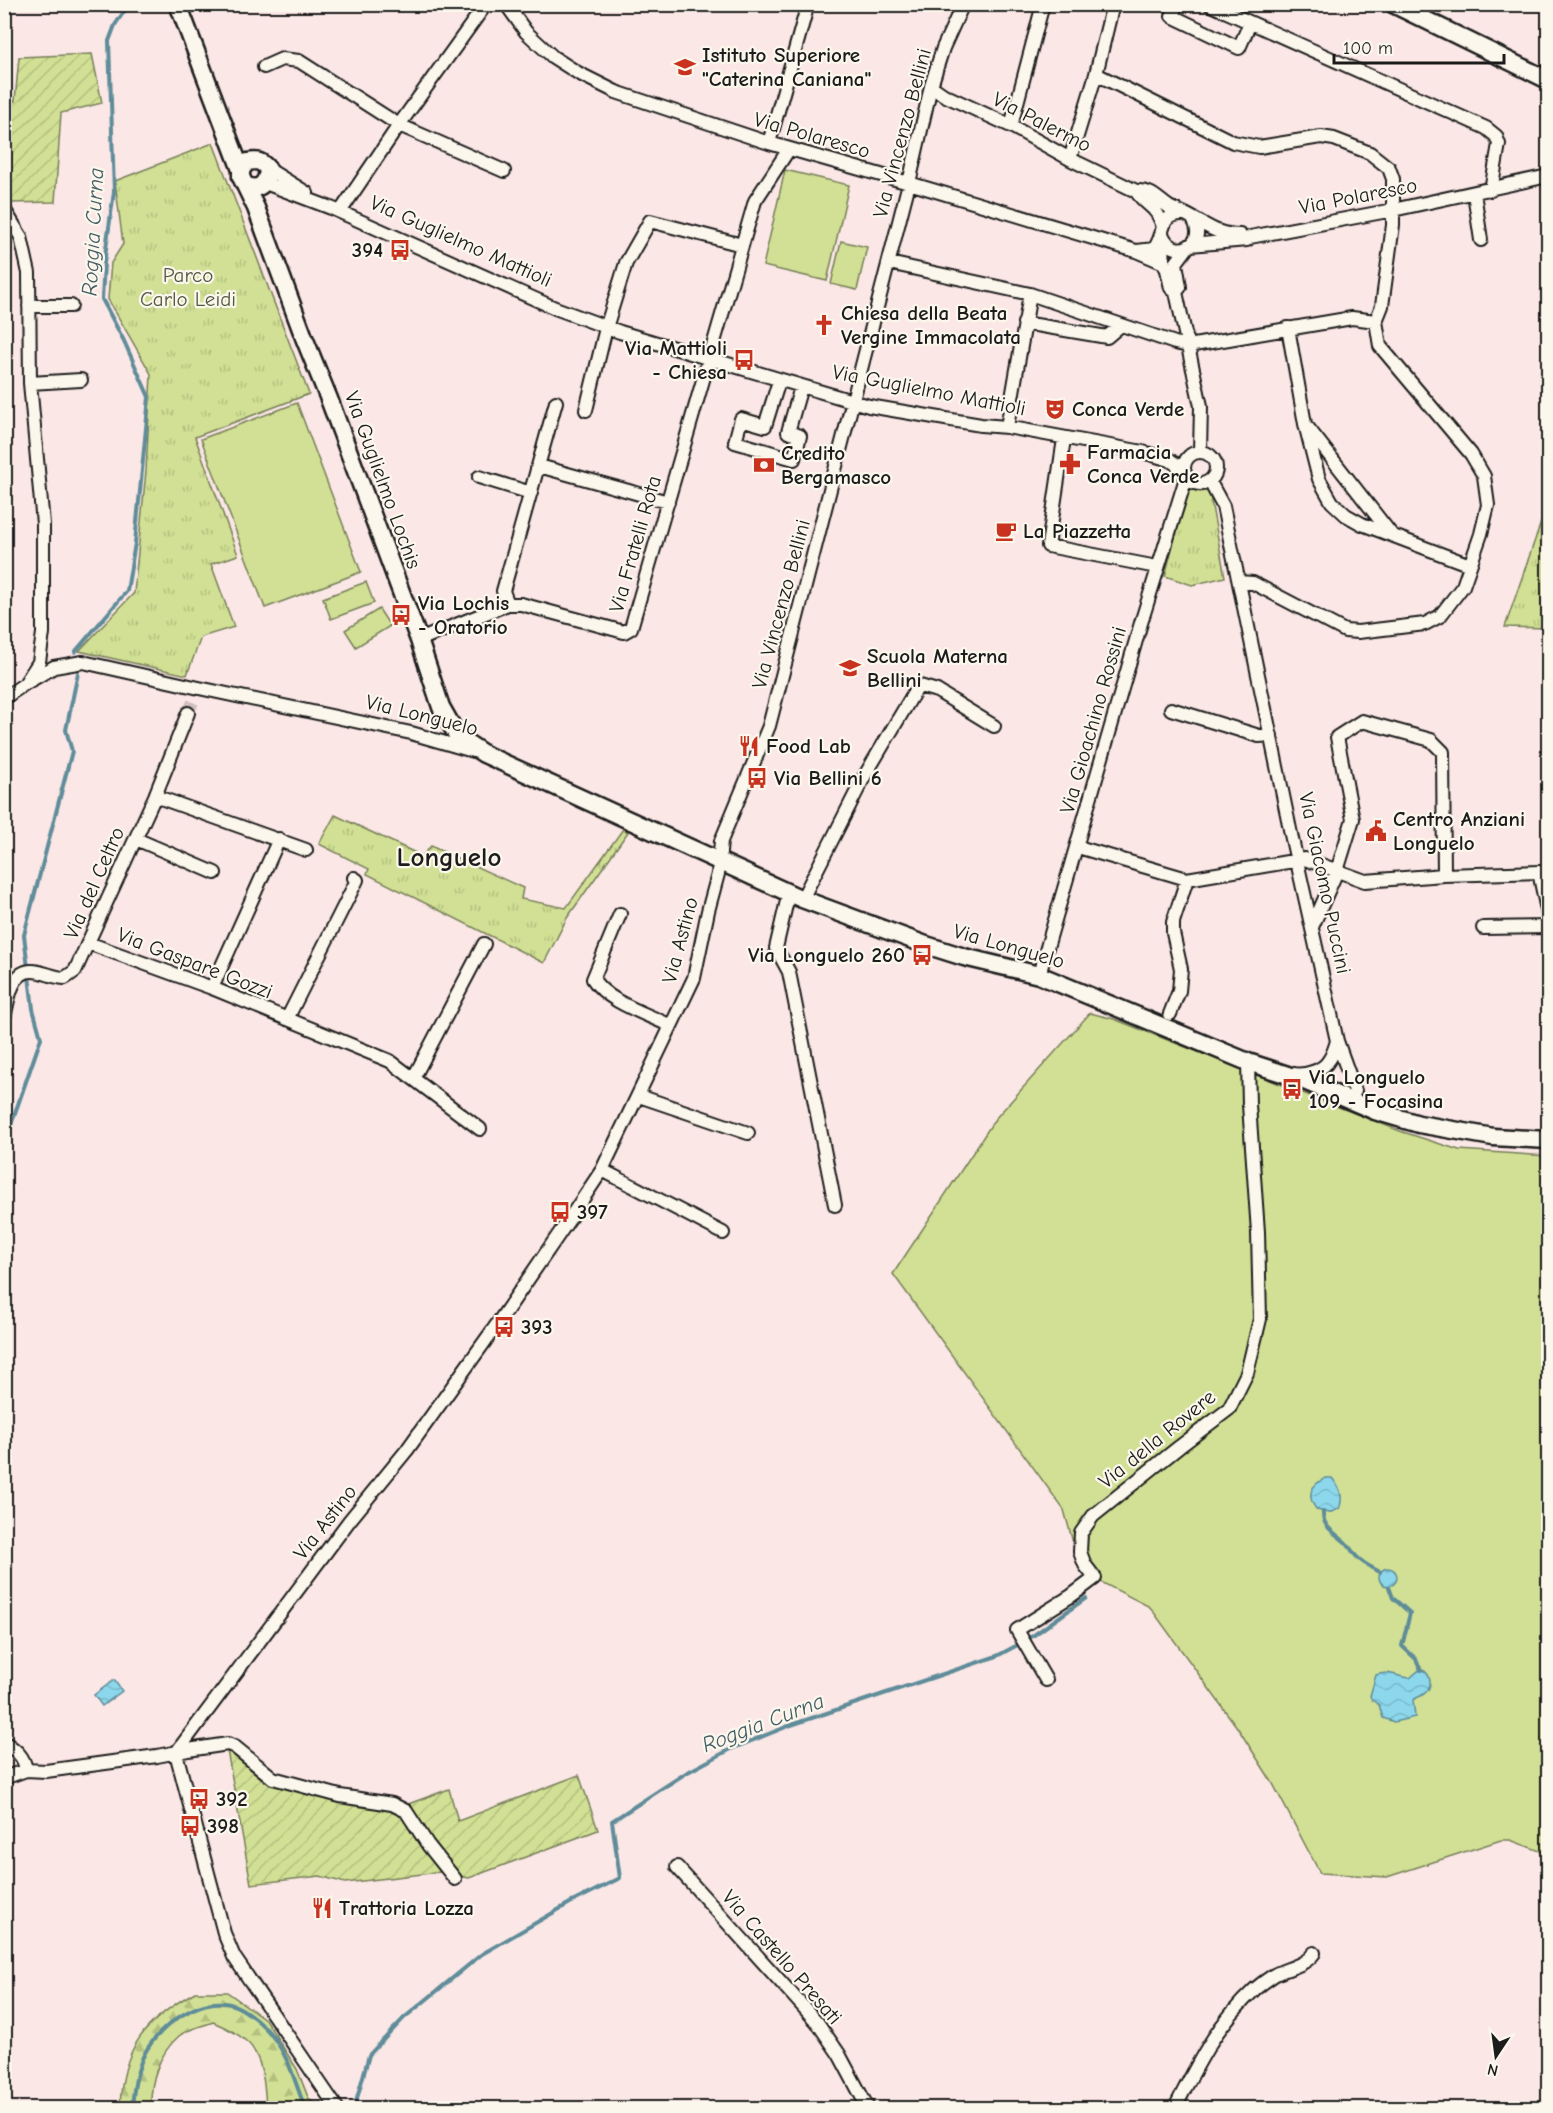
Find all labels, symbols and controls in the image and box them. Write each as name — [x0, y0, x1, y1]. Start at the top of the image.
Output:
scale bar — [1334, 27, 1504, 65]
text: 100 m — [1343, 38, 1393, 59]
place label: Istituto Superiore "Caterina Caniana" — [702, 43, 871, 91]
street label: Via Vincenzo Bellini — [868, 46, 936, 220]
school or university icon: Istituto Superiore "Caterina Caniana" — [673, 55, 697, 79]
street label: Via Palermo — [989, 87, 1095, 157]
street label: Via Polaresco — [751, 107, 873, 163]
water label: Roggia Curna — [77, 167, 109, 297]
street label: Via Polaresco — [1297, 173, 1419, 219]
street label: Via Guglielmo Mattioli — [366, 190, 556, 292]
place label: 394 — [352, 238, 383, 262]
bus stop icon: 394 — [388, 238, 412, 262]
park label: Parco Carlo Leidi — [140, 263, 236, 311]
place label: Chiesa della Beata Vergine Immacolata — [841, 301, 1021, 349]
church icon: Chiesa della Beata Vergine Immacolata — [812, 313, 836, 337]
place label: Via Mattioli - Chiesa — [625, 336, 727, 384]
bus stop icon: Via Mattioli - Chiesa — [732, 348, 756, 372]
street label: Via Guglielmo Mattioli — [830, 359, 1028, 421]
street label: Via Guglielmo Lochis — [340, 388, 426, 572]
theatre icon: Conca Verde — [1043, 397, 1067, 421]
place label: Conca Verde — [1072, 397, 1184, 421]
place label: Farmacia Conca Verde — [1087, 440, 1199, 488]
place label: Credito Bergamasco — [781, 441, 891, 489]
pharmacy icon: Farmacia Conca Verde — [1058, 452, 1082, 476]
bank icon: Credito Bergamasco — [752, 453, 776, 477]
street label: Via Fratelli Rota — [604, 473, 666, 615]
street label: Via Vincenzo Bellini — [747, 517, 815, 691]
cafe icon: La Piazzetta — [994, 519, 1018, 543]
place label: La Piazzetta — [1023, 519, 1131, 543]
place label: Via Lochis - Oratorio — [418, 591, 509, 639]
bus stop icon: Via Lochis - Oratorio — [389, 603, 413, 627]
street label: Via Gioachino Rossini — [1055, 624, 1131, 816]
place label: Scuola Materna Bellini — [867, 644, 1008, 692]
school or university icon: Scuola Materna Bellini — [838, 656, 862, 680]
street label: Via Longuelo — [363, 689, 481, 741]
restaurant icon: Food Lab — [737, 734, 761, 758]
place label: Food Lab — [766, 734, 851, 758]
bus stop icon: Via Bellini 6 — [745, 766, 769, 790]
place label: Via Bellini 6 — [774, 766, 882, 790]
street label: Via Giacomo Puccini — [1294, 790, 1356, 976]
place label: Centro Anziani Longuelo — [1393, 807, 1525, 855]
public building icon: Centro Anziani Longuelo — [1364, 819, 1388, 843]
street label: Via del Celtro — [59, 823, 129, 943]
district label: Longuelo — [397, 842, 501, 873]
street label: Via Astino — [657, 894, 703, 986]
street label: Via Longuelo — [951, 919, 1067, 973]
street label: Via Gaspare Gozzi — [114, 922, 276, 1004]
place label: Via Longuelo 260 — [748, 943, 905, 967]
bus stop icon: Via Longuelo 260 — [910, 943, 934, 967]
place label: Via Longuelo 109 - Focasina — [1309, 1065, 1443, 1113]
bus stop icon: Via Longuelo 109 - Focasina — [1280, 1077, 1304, 1101]
bus stop icon: 397 — [548, 1200, 572, 1224]
place label: 397 — [577, 1200, 608, 1224]
bus stop icon: 393 — [492, 1315, 516, 1339]
place label: 393 — [521, 1315, 553, 1339]
street label: Via della Rovere — [1094, 1385, 1220, 1493]
street label: Via Astino — [288, 1480, 362, 1564]
water label: Roggia Curna — [698, 1688, 828, 1758]
bus stop icon: 392 — [187, 1787, 211, 1811]
place label: 392 — [216, 1787, 248, 1811]
bus stop icon: 398 — [178, 1814, 202, 1838]
place label: 398 — [207, 1814, 239, 1838]
street label: Via Castello Presati — [717, 1885, 847, 2029]
restaurant icon: Trattoria Lozza — [310, 1896, 334, 1920]
place label: Trattoria Lozza — [339, 1896, 474, 1920]
north arrow — [1466, 2026, 1526, 2086]
text: N — [1486, 2060, 1500, 2080]

